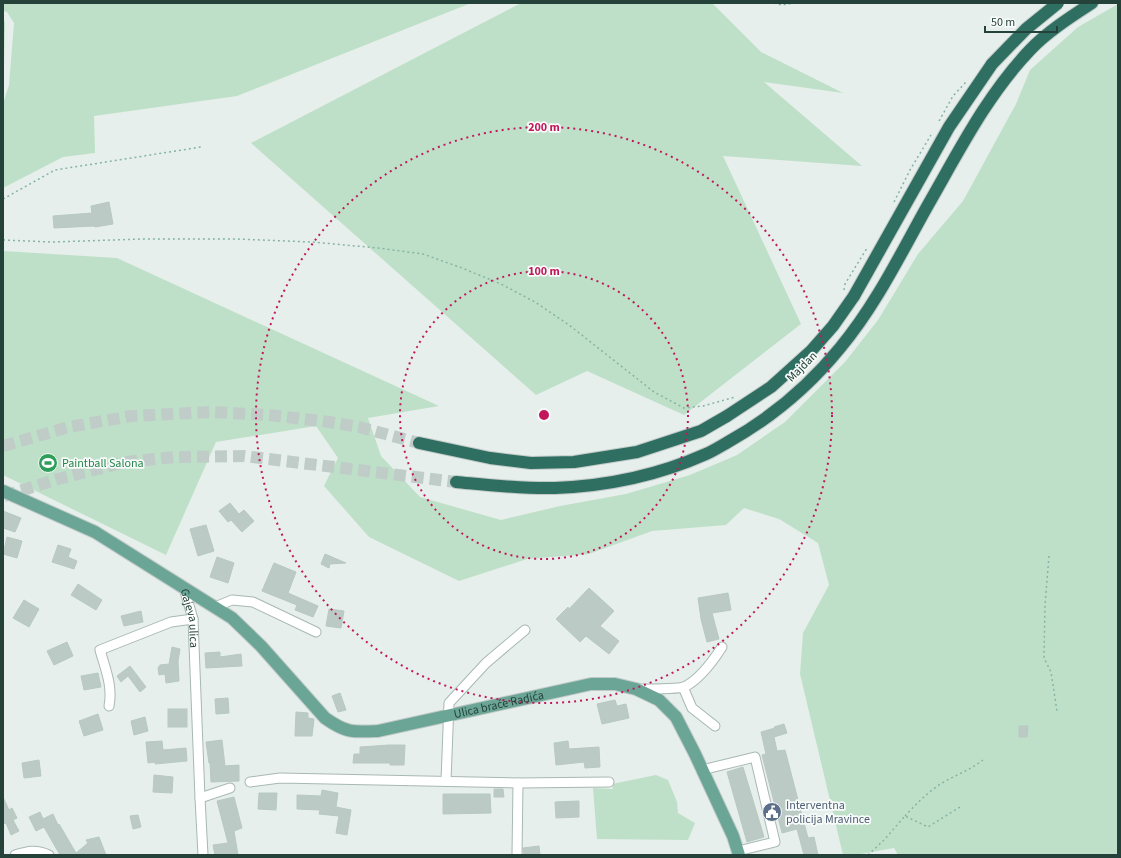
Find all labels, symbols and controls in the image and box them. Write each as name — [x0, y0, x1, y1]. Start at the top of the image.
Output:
scale bar — [985, 8, 1057, 34]
text: 50 m — [991, 14, 1015, 31]
text: 200 m — [528, 119, 560, 136]
text: 100 m — [528, 263, 560, 280]
street label: Majdan — [783, 348, 821, 386]
centre of rings — [537, 408, 551, 422]
sports icon: Paintball Salona — [37, 452, 59, 474]
place label: Paintball Salona — [62, 455, 144, 472]
street label: Gajeva ulica — [176, 586, 203, 648]
street label: Ulica braće Radića — [452, 686, 545, 723]
place label: Interventna policija Mravince — [786, 797, 870, 828]
public building icon: Interventna policija Mravince — [761, 801, 783, 823]

